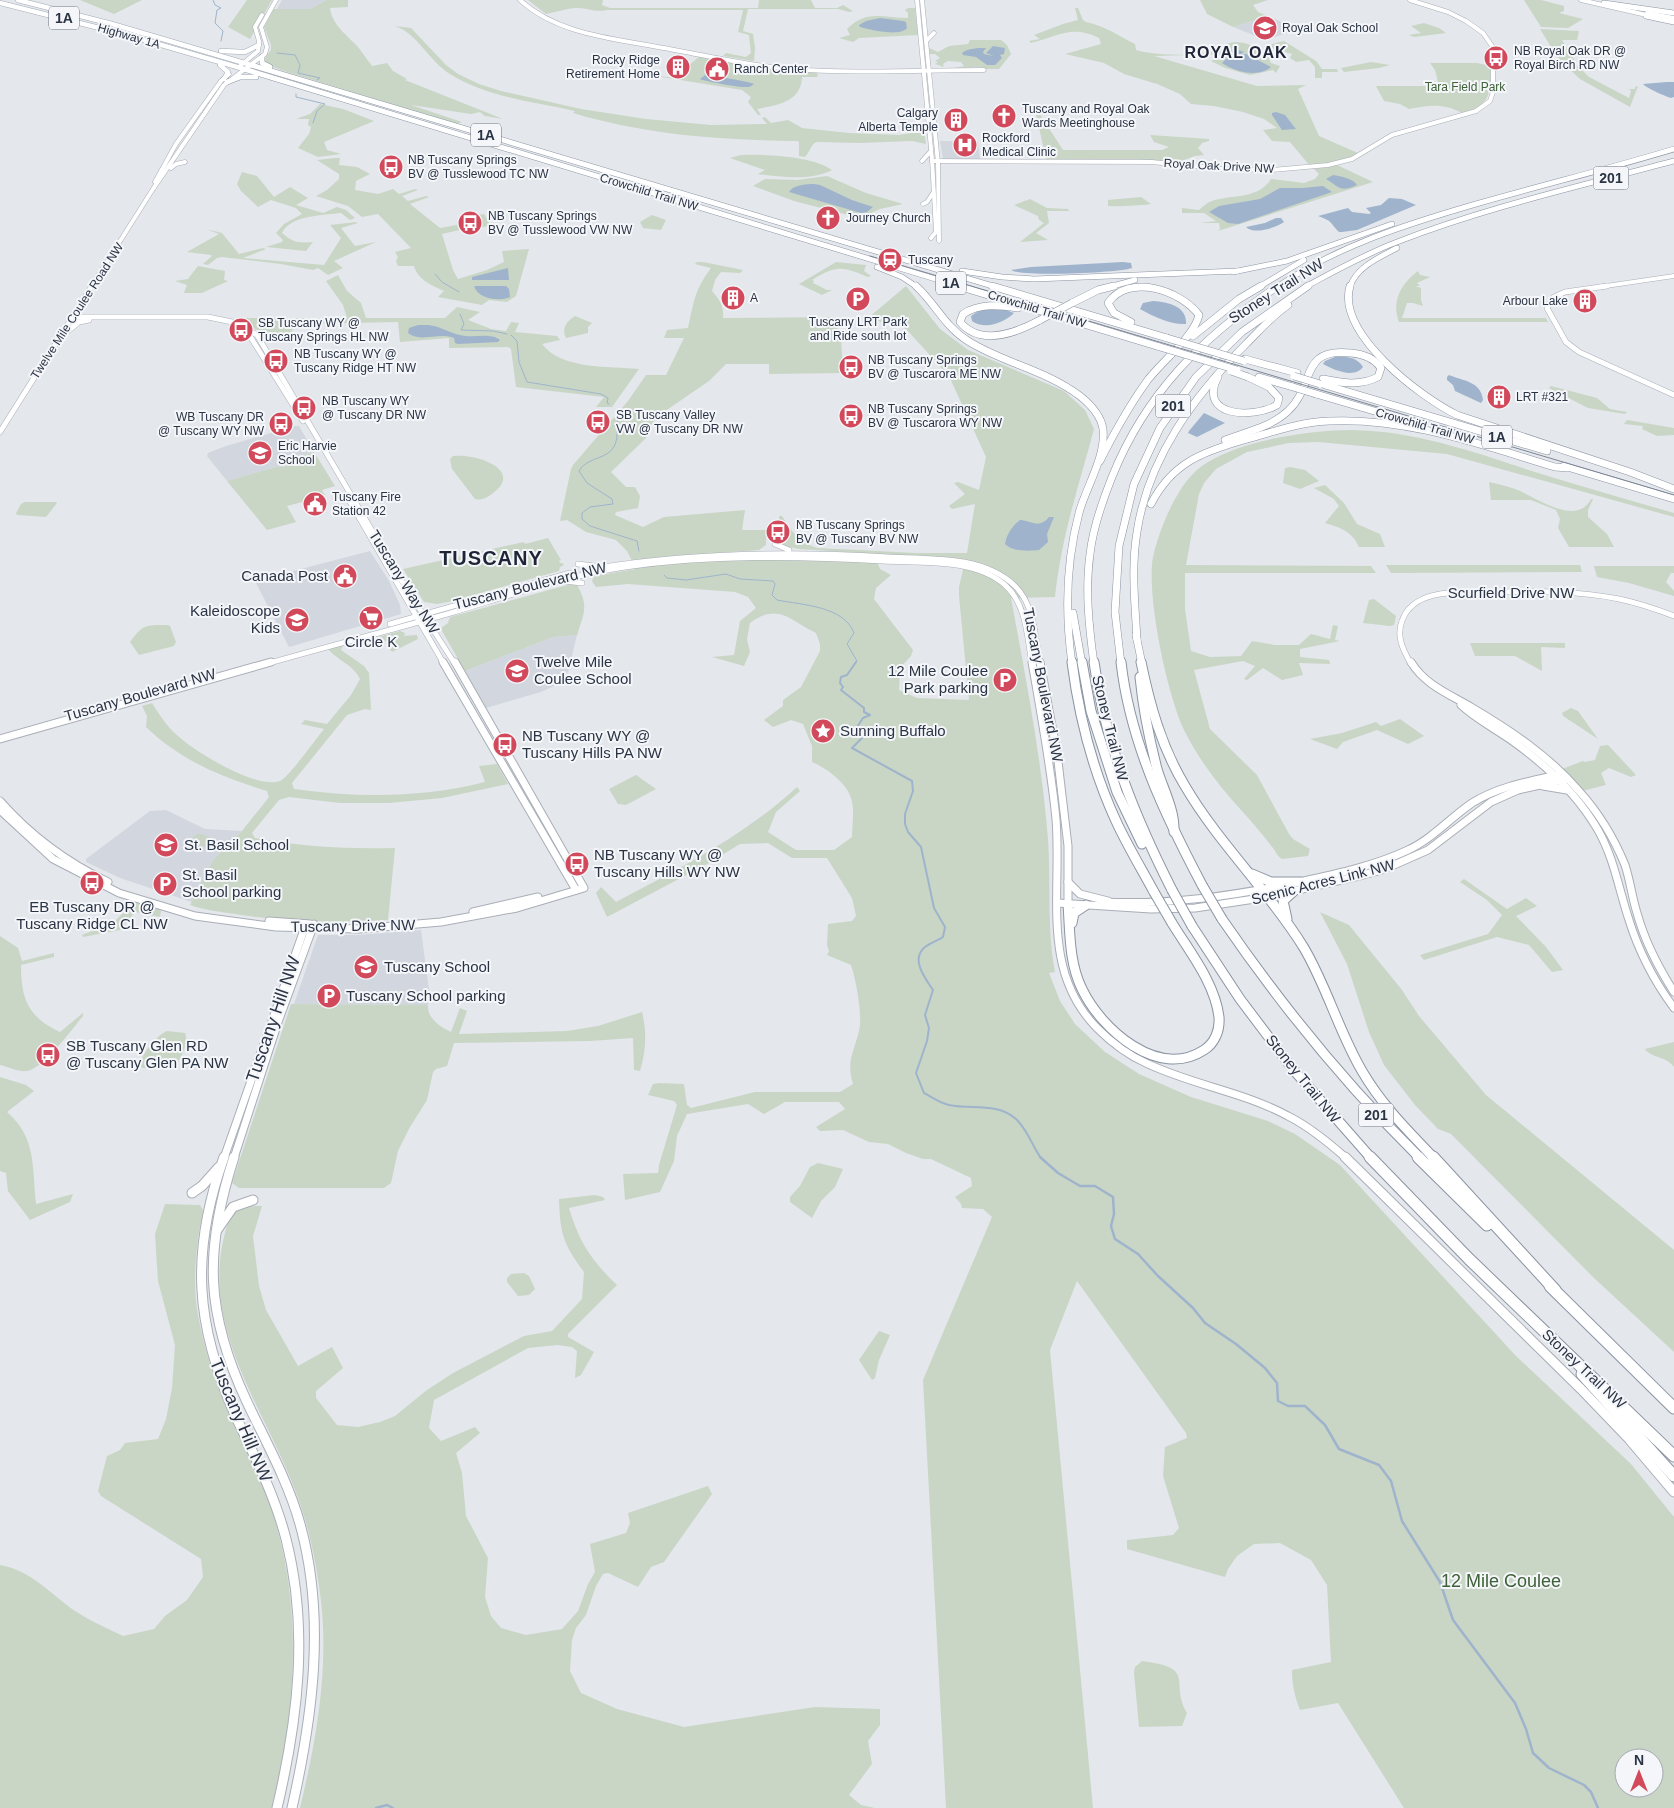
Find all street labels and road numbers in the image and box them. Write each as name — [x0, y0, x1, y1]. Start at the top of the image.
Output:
road number: 1A — [49, 7, 79, 30]
street label: Highway 1A — [96, 20, 162, 52]
road number: 1A — [471, 124, 501, 146]
street label: Royal Oak Drive NW — [1163, 156, 1275, 176]
road number: 201 — [1594, 167, 1628, 190]
street label: Crowchild Trail NW — [598, 170, 700, 214]
street label: Twelve Mile Coulee Road NW — [28, 240, 127, 382]
street label: Stoney Trail NW — [1225, 254, 1327, 326]
road number: 1A — [936, 272, 966, 294]
street label: Crowchild Trail NW — [986, 287, 1088, 331]
road number: 201 — [1156, 394, 1190, 418]
street label: Crowchild Trail NW — [1374, 405, 1477, 447]
road number: 1A — [1482, 426, 1512, 448]
street label: Tuscany Way NW — [366, 527, 444, 637]
street label: Tuscany Boulevard NW — [452, 558, 609, 613]
street label: Scurfield Drive NW — [1448, 584, 1575, 601]
street label: Tuscany Boulevard NW — [1020, 606, 1067, 764]
street label: Tuscany Boulevard NW — [62, 664, 218, 724]
street label: Stoney Trail NW — [1089, 673, 1132, 783]
street label: Scenic Acres Link NW — [1249, 855, 1397, 908]
street label: Tuscany Drive NW — [291, 916, 416, 935]
street label: Tuscany Hill NW — [242, 953, 304, 1085]
street label: Stoney Trail NW — [1263, 1031, 1345, 1127]
road number: 201 — [1358, 1104, 1394, 1126]
street label: Stoney Trail NW — [1539, 1325, 1630, 1412]
street label: Tuscany Hill NW — [206, 1355, 276, 1485]

